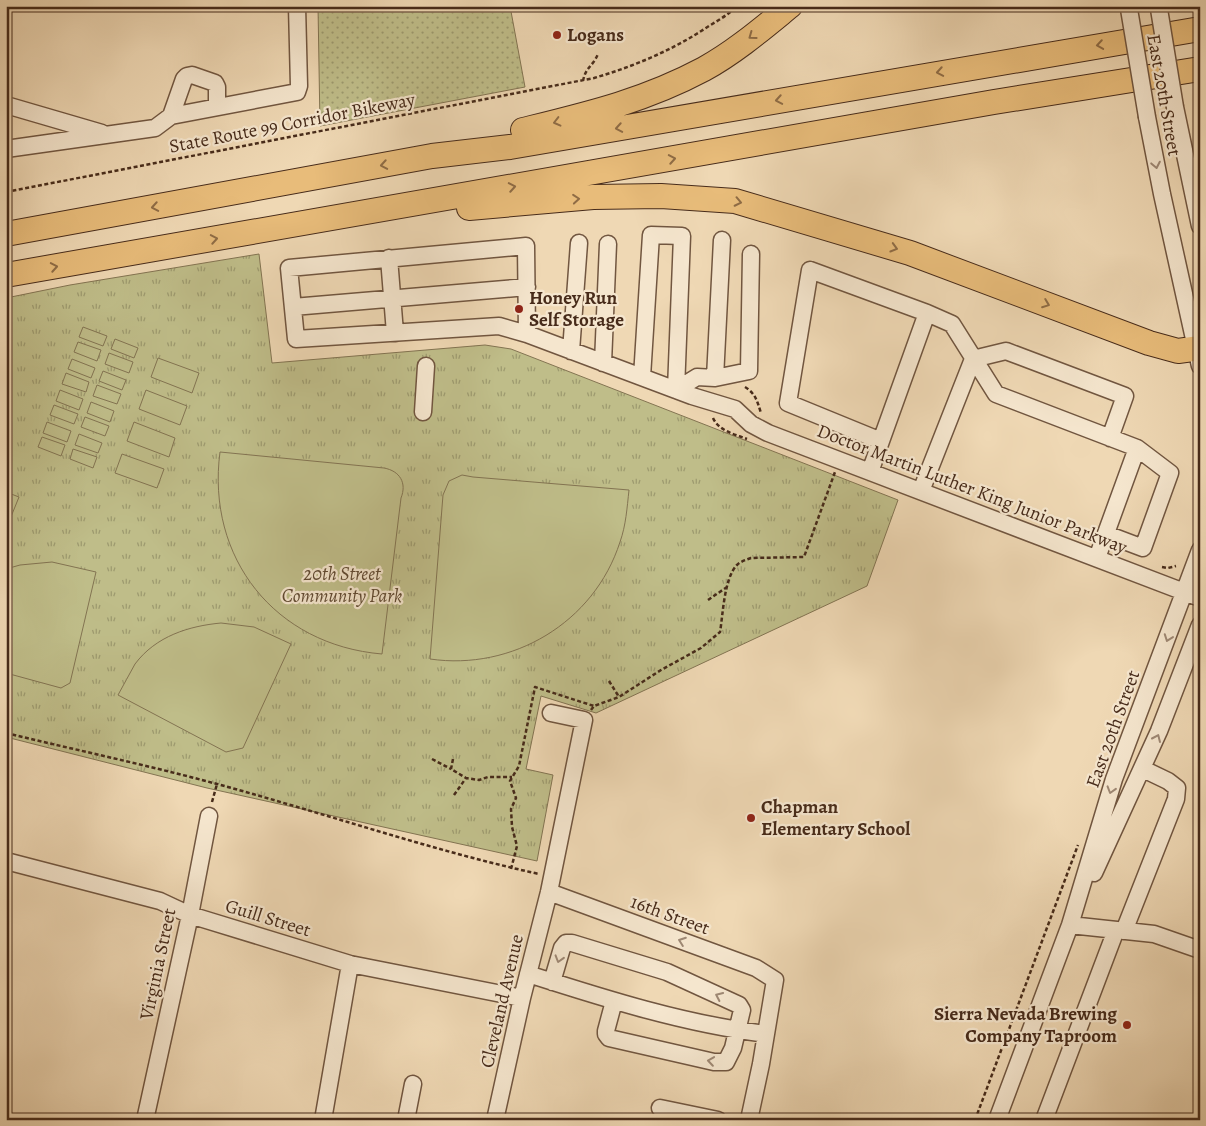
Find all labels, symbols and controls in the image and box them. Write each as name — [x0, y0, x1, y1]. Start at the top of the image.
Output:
place label: Logans — [567, 22, 624, 48]
marker: Logans — [551, 29, 563, 41]
one-way arrow — [749, 31, 758, 39]
street label: East 20th Street — [1140, 32, 1188, 158]
one-way arrow — [1095, 40, 1104, 50]
one-way arrow — [935, 67, 944, 77]
street label: State Route 99 Corridor Bikeway — [167, 86, 418, 160]
one-way arrow — [775, 95, 784, 105]
one-way arrow — [552, 116, 561, 127]
one-way arrow — [615, 122, 624, 132]
one-way arrow — [668, 154, 677, 164]
one-way arrow — [380, 160, 389, 170]
one-way arrow — [1150, 160, 1161, 169]
one-way arrow — [508, 182, 517, 192]
one-way arrow — [572, 194, 580, 205]
one-way arrow — [733, 196, 742, 207]
one-way arrow — [151, 201, 160, 211]
one-way arrow — [210, 234, 219, 244]
one-way arrow — [889, 242, 897, 252]
one-way arrow — [50, 262, 59, 272]
place label: Honey Run Self Storage — [529, 285, 624, 333]
one-way arrow — [1041, 298, 1050, 309]
marker: Honey Run Self Storage — [513, 303, 525, 315]
street label: Doctor Martin Luther King Junior Parkway — [813, 418, 1131, 561]
park label: 20th Street Community Park — [282, 561, 402, 609]
one-way arrow — [1164, 633, 1174, 641]
street label: East 20th Street — [1080, 667, 1146, 791]
one-way arrow — [1150, 734, 1161, 743]
one-way arrow — [1107, 785, 1117, 793]
place label: Chapman Elementary School — [761, 794, 910, 842]
marker: Chapman Elementary School — [745, 812, 757, 824]
street label: 16th Street — [627, 889, 713, 941]
street label: Guill Street — [222, 893, 314, 943]
street label: Virginia Street — [133, 906, 183, 1023]
street label: Cleveland Avenue — [474, 932, 530, 1070]
one-way arrow — [678, 937, 687, 947]
one-way arrow — [554, 954, 564, 963]
one-way arrow — [715, 991, 724, 1002]
place label: Sierra Nevada Brewing Company Taproom — [934, 1001, 1117, 1049]
marker: Sierra Nevada Brewing Company Taproom — [1121, 1019, 1133, 1031]
one-way arrow — [706, 1056, 714, 1067]

